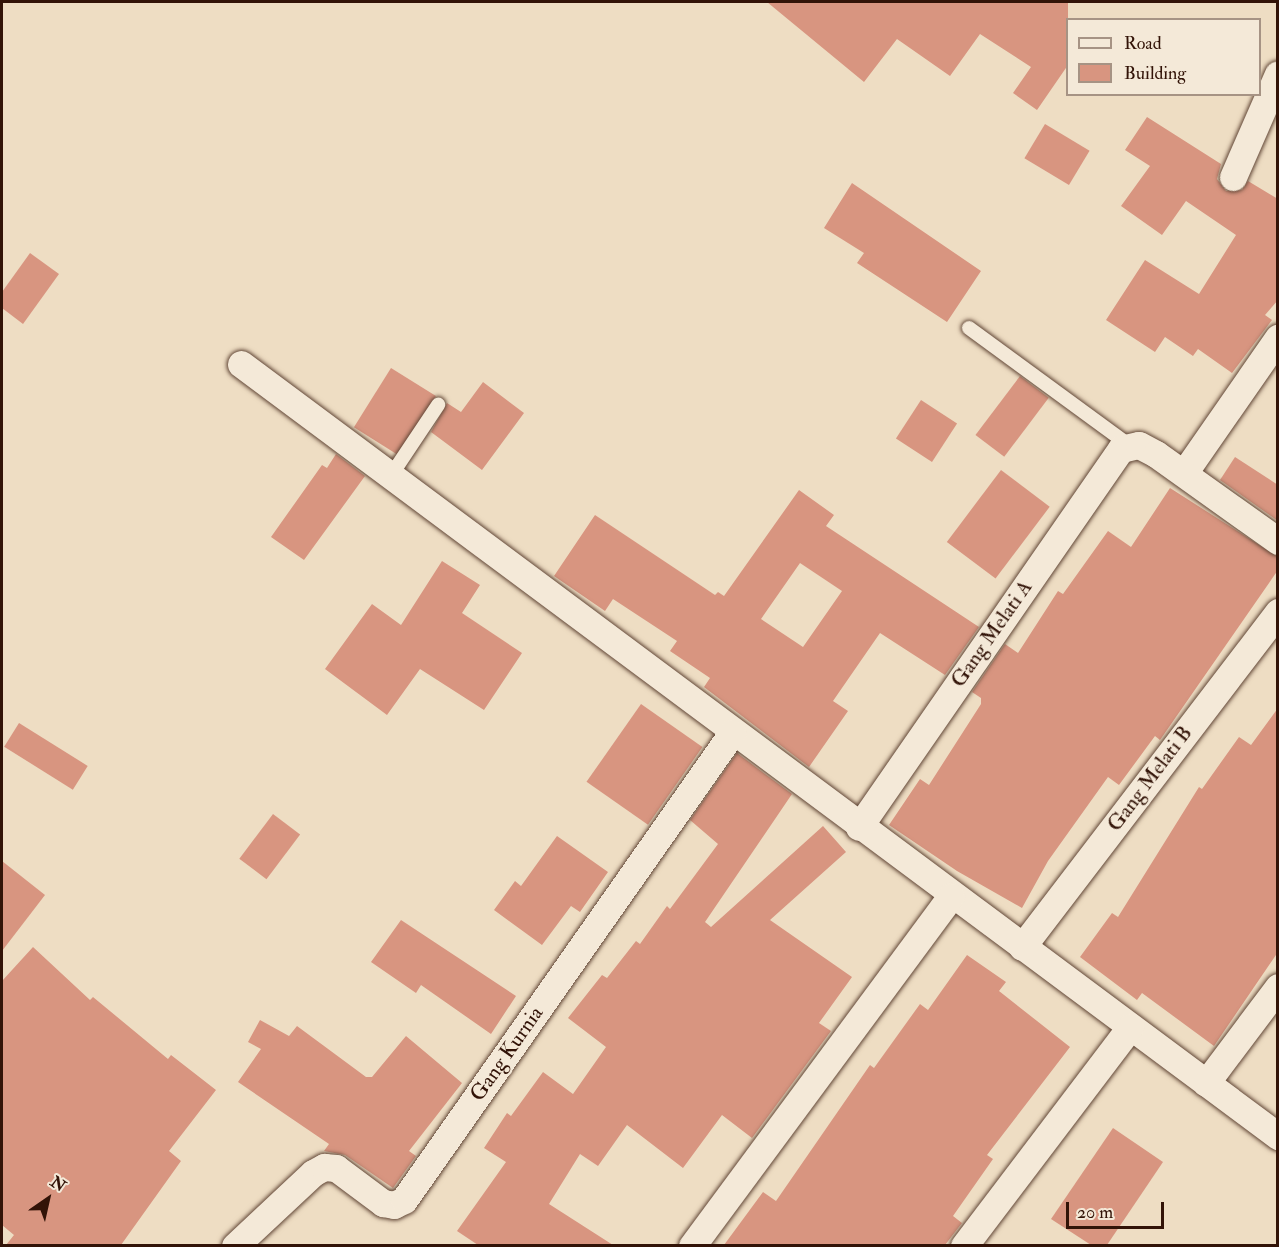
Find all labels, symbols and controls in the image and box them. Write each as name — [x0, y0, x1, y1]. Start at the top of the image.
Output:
legend — [1066, 18, 1261, 96]
text: Road — [1124, 32, 1162, 55]
text: Building — [1124, 62, 1186, 85]
street label: Gang Melati A — [946, 576, 1038, 692]
street label: Gang Melati B — [1102, 721, 1198, 837]
street label: Gang Kurnia — [465, 1002, 549, 1106]
north arrow — [18, 1169, 78, 1229]
text: N — [47, 1172, 70, 1196]
scale bar — [1069, 1190, 1166, 1228]
text: 20 m — [1077, 1201, 1113, 1224]

